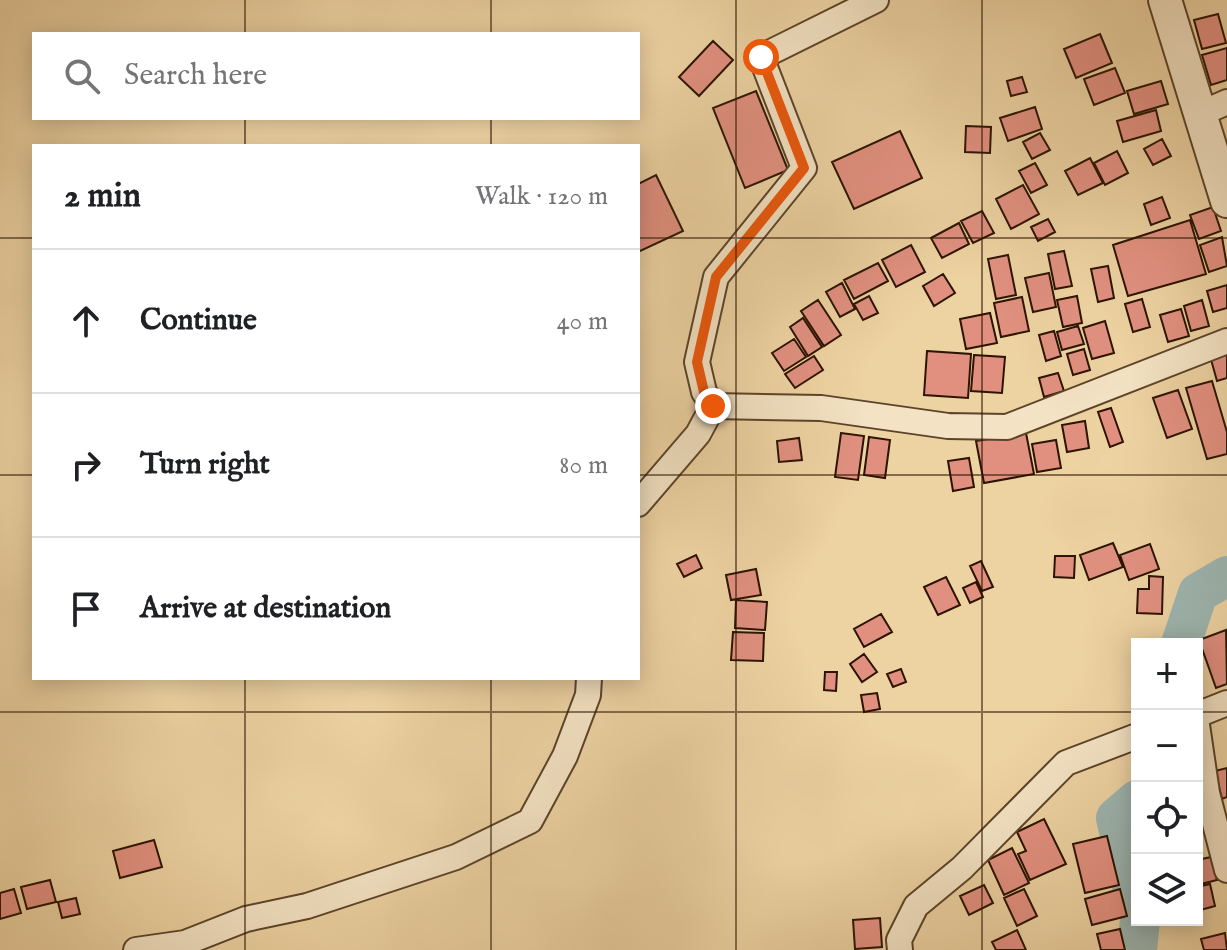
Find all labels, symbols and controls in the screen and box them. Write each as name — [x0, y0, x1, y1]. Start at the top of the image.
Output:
search box — [32, 32, 640, 120]
route start — [743, 39, 779, 75]
icon: search — [60, 54, 104, 98]
text: Search here — [124, 57, 267, 95]
text: 2 min — [64, 175, 141, 218]
text: Walk · 120 m — [475, 180, 608, 213]
icon: ahead — [64, 299, 108, 343]
text: Continue — [140, 302, 257, 340]
text: 40 m — [557, 305, 608, 338]
route end — [695, 388, 731, 424]
icon: right — [64, 443, 108, 487]
text: Turn right — [140, 446, 270, 484]
text: 80 m — [559, 449, 608, 482]
icon: arrive — [64, 587, 108, 631]
text: Arrive at destination — [140, 590, 391, 628]
map controls — [1131, 638, 1203, 926]
button: + — [1131, 638, 1203, 710]
button: − — [1131, 710, 1203, 782]
button: locate — [1131, 782, 1203, 854]
button: layers — [1131, 854, 1203, 926]

